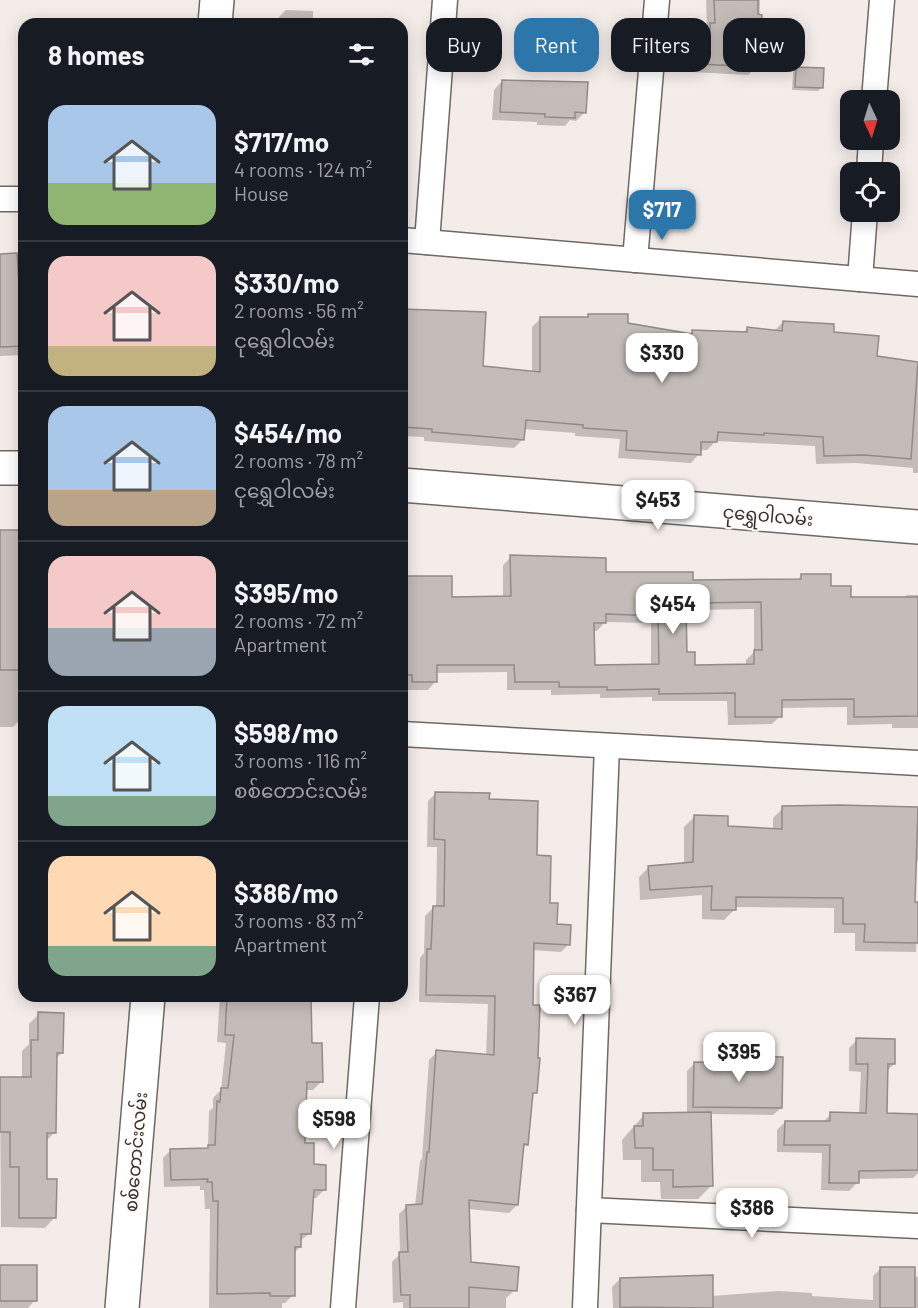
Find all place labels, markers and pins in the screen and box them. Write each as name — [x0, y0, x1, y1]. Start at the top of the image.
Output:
pin: $717 — [626, 190, 698, 241]
pin: $330 — [626, 333, 698, 384]
pin: $453 — [622, 480, 694, 531]
pin: $454 — [637, 584, 709, 635]
pin: $367 — [539, 975, 611, 1026]
pin: $395 — [703, 1032, 775, 1083]
pin: $598 — [298, 1099, 370, 1150]
pin: $386 — [716, 1188, 788, 1239]

